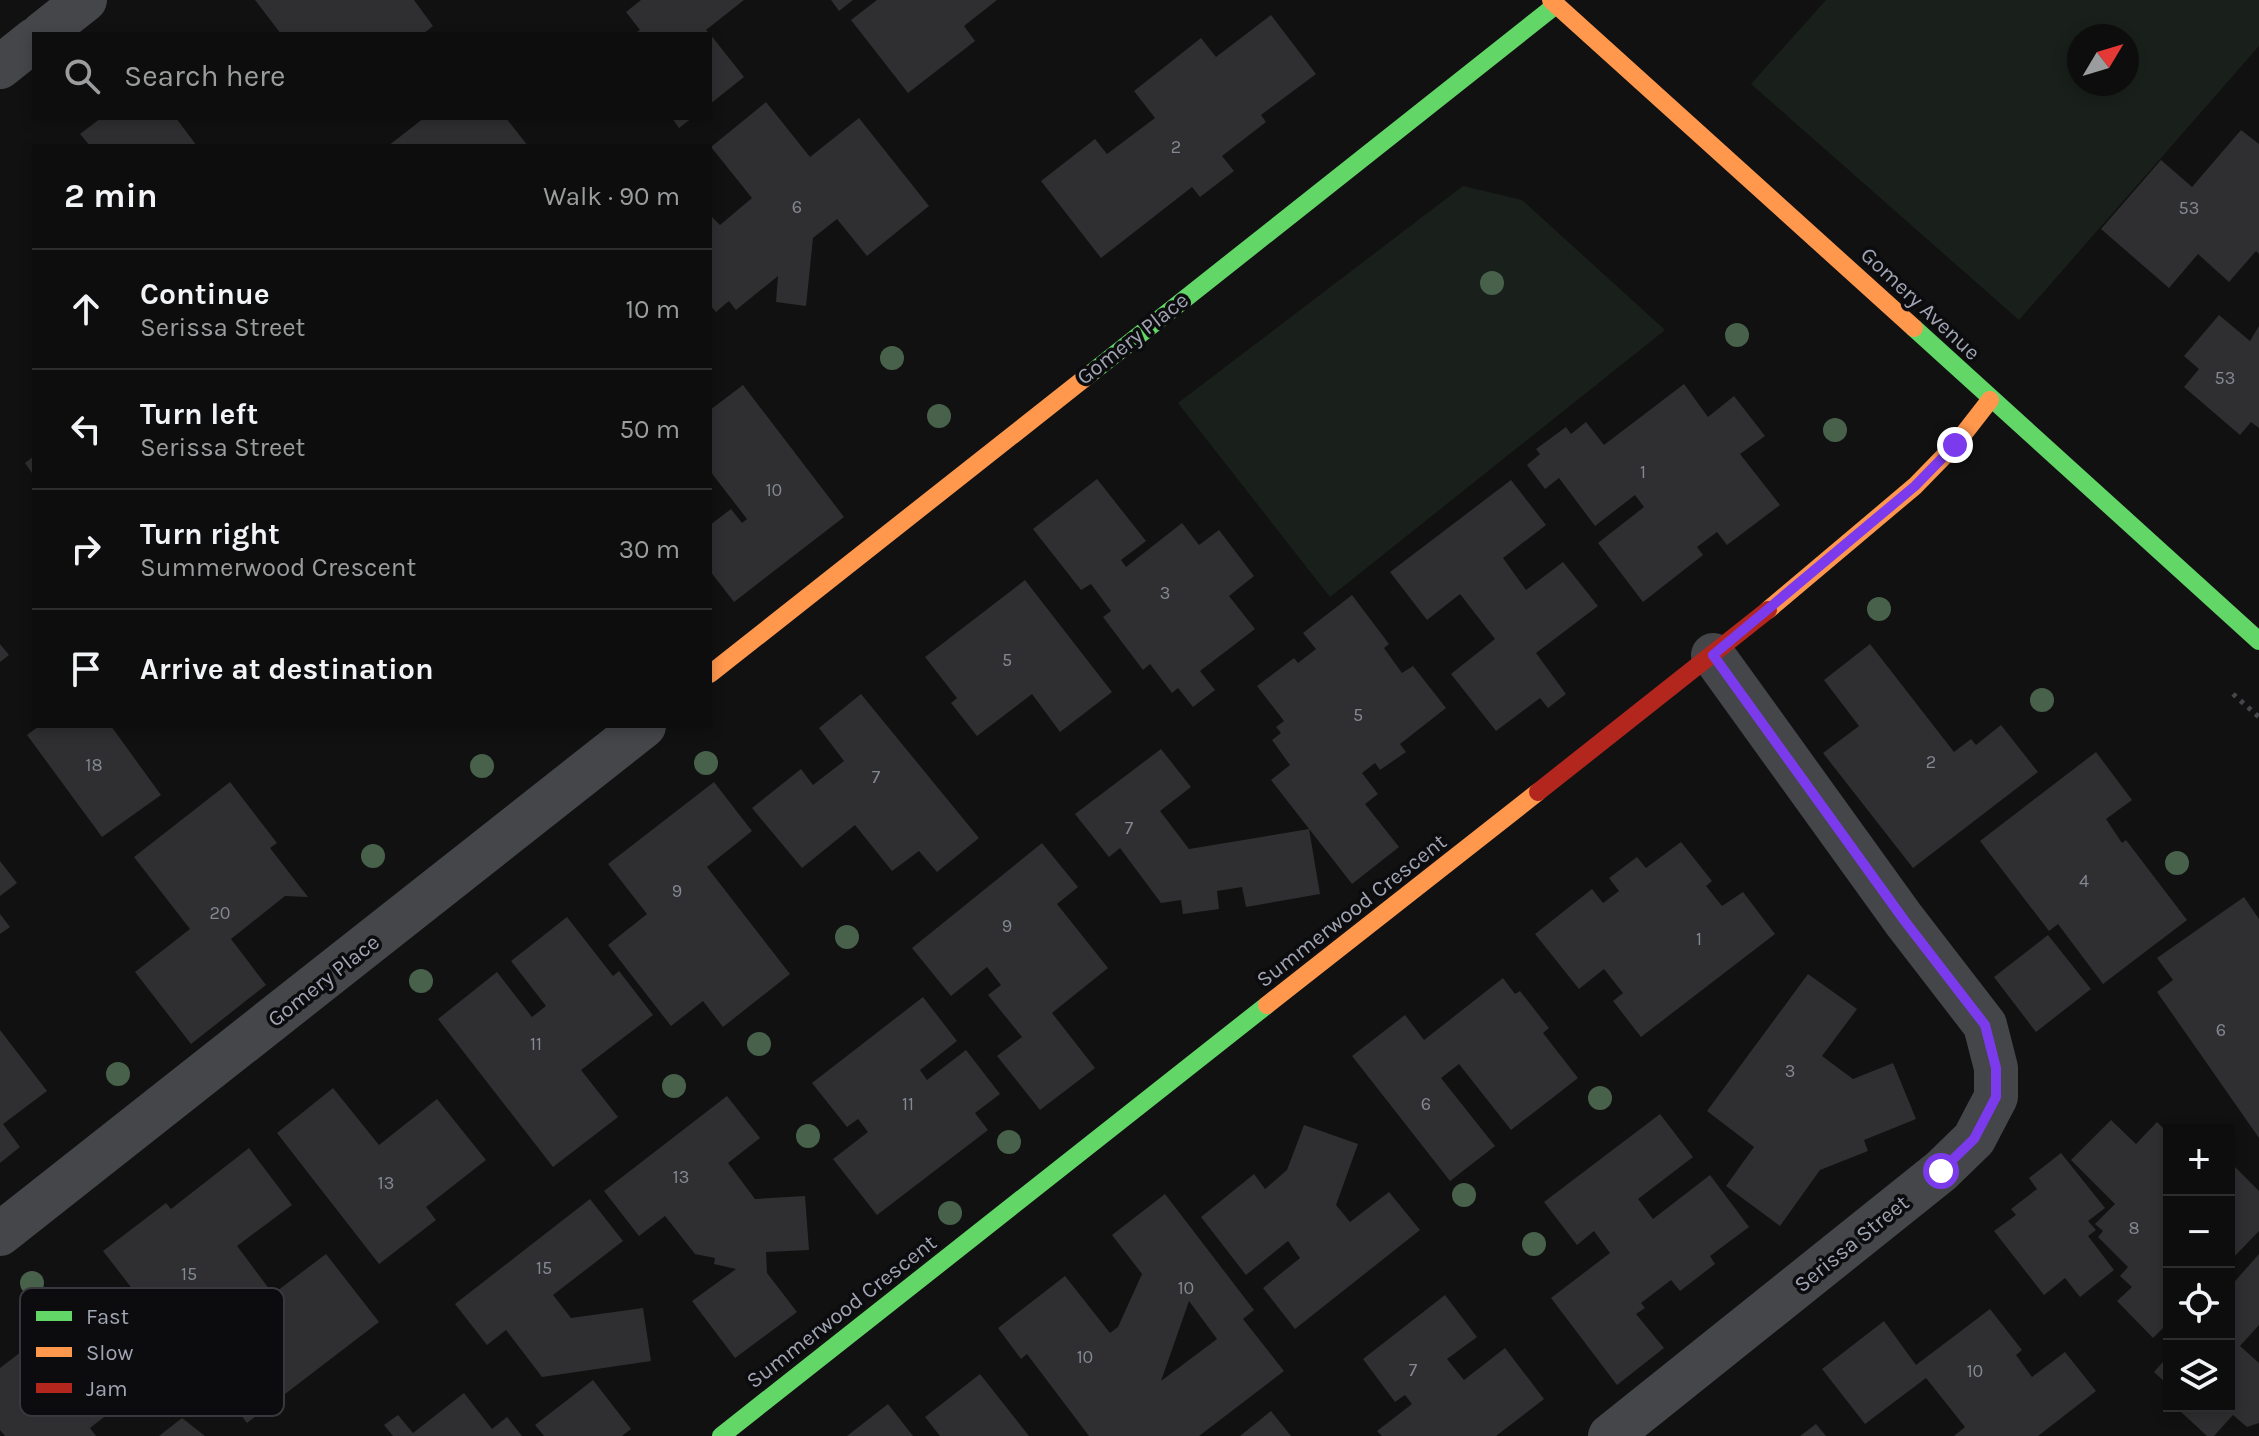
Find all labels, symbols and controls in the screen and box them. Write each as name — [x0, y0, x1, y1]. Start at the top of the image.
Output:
north arrow — [2067, 24, 2139, 96]
search box — [32, 32, 712, 120]
icon: search — [60, 54, 104, 98]
text: Search here — [124, 58, 285, 94]
house number: 2 — [1171, 136, 1181, 158]
text: 2 min — [64, 176, 158, 216]
text: Walk · 90 m — [543, 181, 680, 212]
house number: 6 — [792, 196, 802, 218]
house number: 53 — [2179, 197, 2199, 219]
street label: Gomery Avenue — [1855, 242, 1985, 366]
text: Continue — [140, 276, 270, 312]
icon: ahead — [64, 287, 108, 331]
street label: Gomery Place — [1072, 287, 1194, 390]
text: 10 m — [625, 294, 680, 325]
text: Serissa Street — [140, 312, 305, 343]
house number: 53 — [2215, 367, 2235, 389]
text: Turn left — [140, 396, 258, 432]
icon: left — [64, 407, 108, 451]
text: 50 m — [619, 414, 680, 445]
route end — [1937, 427, 1973, 463]
text: Serissa Street — [140, 432, 305, 463]
house number: 1 — [1640, 461, 1646, 483]
house number: 10 — [766, 479, 782, 501]
text: Turn right — [140, 516, 280, 552]
icon: right — [64, 527, 108, 571]
text: 30 m — [619, 534, 680, 565]
text: Summerwood Crescent — [140, 552, 416, 583]
house number: 3 — [1160, 582, 1170, 604]
icon: arrive — [64, 647, 108, 691]
house number: 5 — [1002, 649, 1012, 671]
text: Arrive at destination — [140, 651, 434, 687]
house number: 5 — [1353, 704, 1363, 726]
house number: 2 — [1926, 751, 1936, 773]
house number: 18 — [85, 754, 103, 776]
house number: 7 — [872, 766, 881, 788]
house number: 7 — [1125, 817, 1134, 839]
street label: Summerwood Crescent — [1252, 829, 1452, 993]
house number: 4 — [2079, 870, 2089, 892]
house number: 9 — [672, 880, 682, 902]
house number: 20 — [209, 902, 231, 924]
house number: 9 — [1002, 915, 1012, 937]
house number: 1 — [1696, 928, 1702, 950]
street label: Gomery Place — [263, 929, 385, 1032]
house number: 6 — [2216, 1019, 2226, 1041]
house number: 11 — [530, 1033, 542, 1055]
house number: 3 — [1785, 1060, 1795, 1082]
house number: 11 — [902, 1093, 914, 1115]
house number: 6 — [1421, 1093, 1431, 1115]
map controls — [2163, 1124, 2235, 1412]
button: + — [2163, 1124, 2235, 1196]
route start — [1923, 1153, 1959, 1189]
house number: 13 — [673, 1166, 689, 1188]
house number: 13 — [378, 1172, 394, 1194]
street label: Serissa Street — [1789, 1190, 1914, 1298]
button: − — [2163, 1196, 2235, 1268]
house number: 8 — [2128, 1217, 2140, 1239]
street label: Summerwood Crescent — [742, 1230, 942, 1394]
house number: 15 — [536, 1257, 552, 1279]
house number: 15 — [181, 1263, 197, 1285]
button: locate — [2163, 1268, 2235, 1340]
house number: 10 — [1178, 1277, 1194, 1299]
legend — [20, 1288, 284, 1416]
text: Fast — [86, 1304, 129, 1330]
text: Slow — [86, 1340, 133, 1366]
button: layers — [2163, 1340, 2235, 1412]
house number: 10 — [1077, 1346, 1093, 1368]
house number: 7 — [1409, 1359, 1418, 1381]
house number: 10 — [1967, 1360, 1983, 1382]
text: Jam — [86, 1376, 128, 1402]

